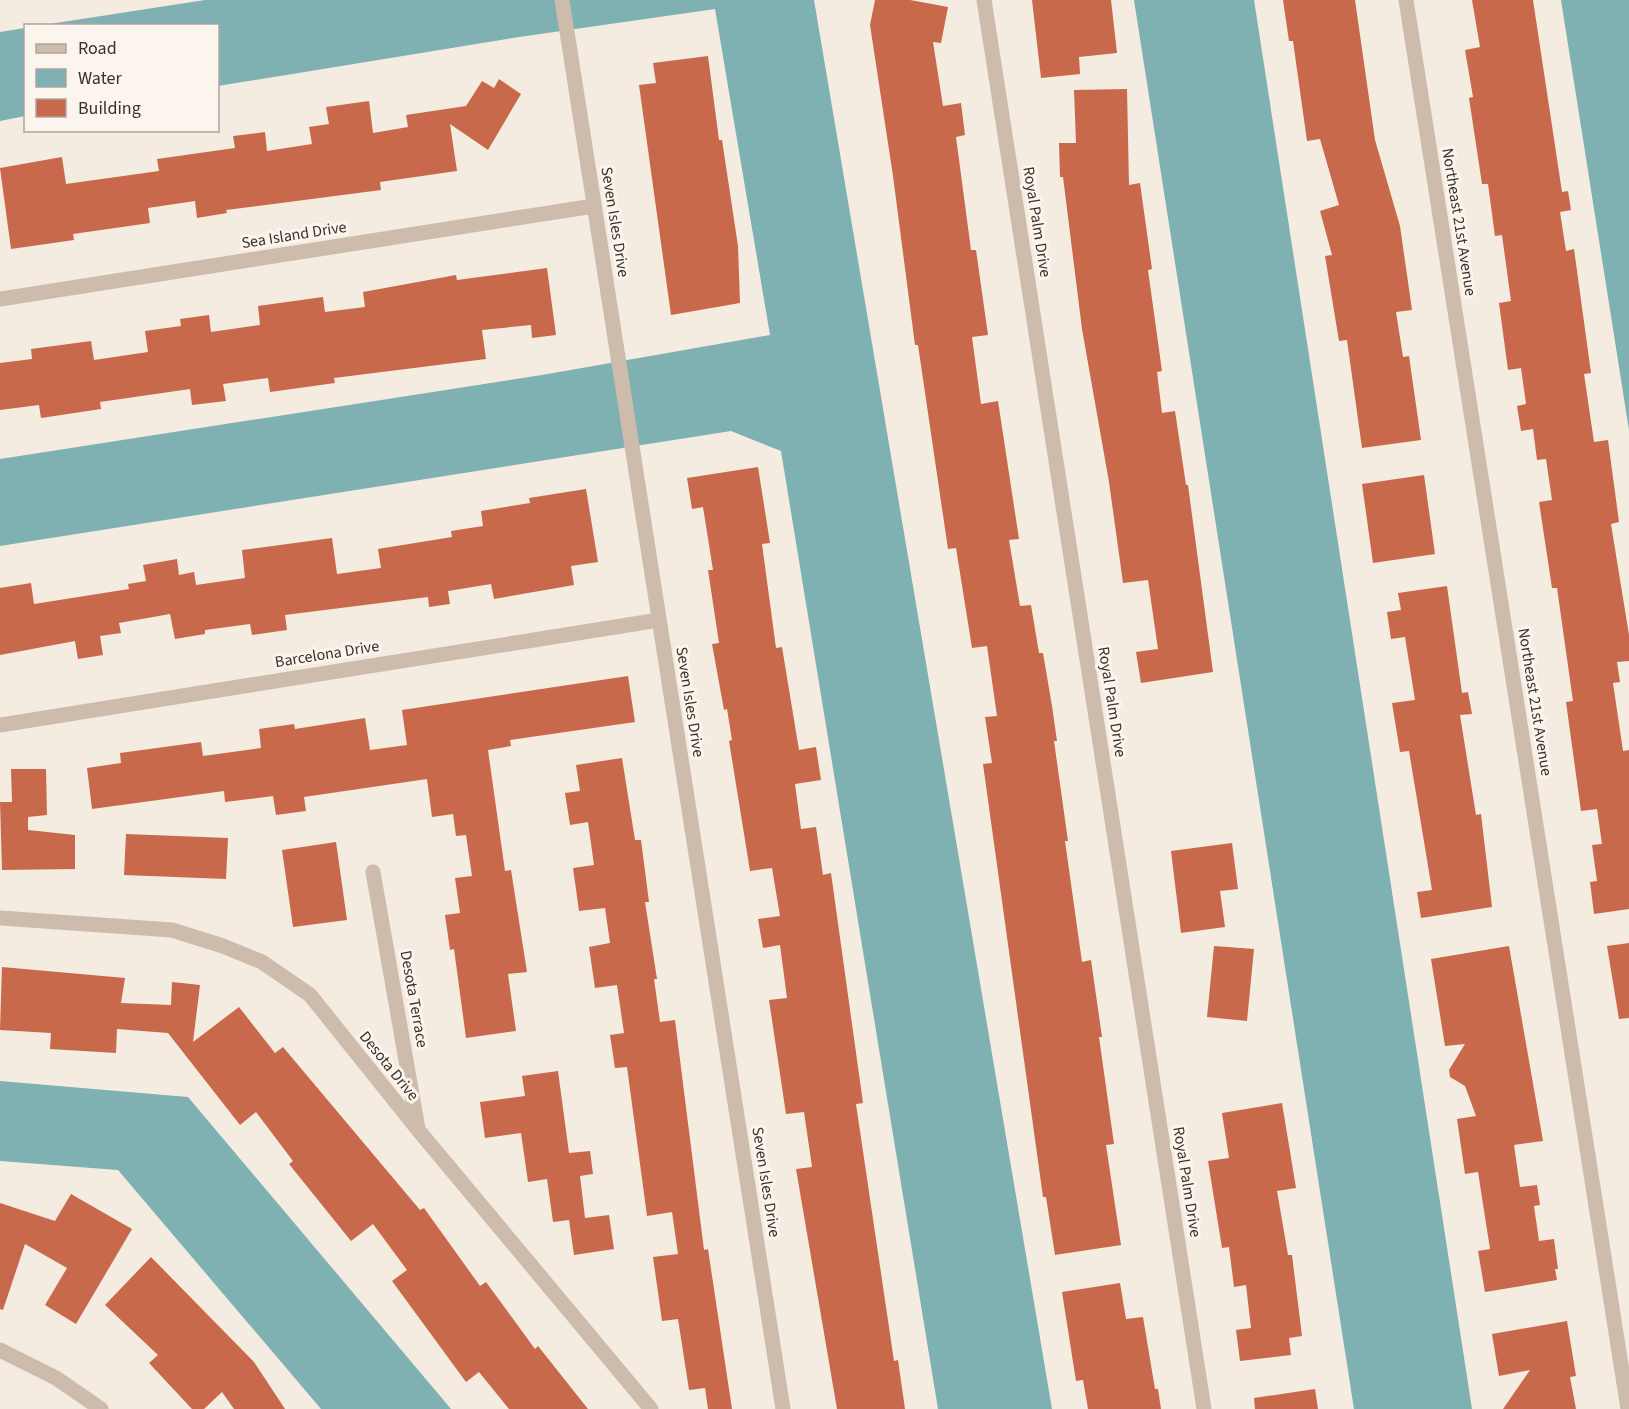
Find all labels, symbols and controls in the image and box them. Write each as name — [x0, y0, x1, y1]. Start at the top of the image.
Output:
legend — [24, 24, 219, 132]
text: Road — [78, 36, 117, 61]
text: Water — [78, 66, 122, 91]
text: Building — [78, 96, 141, 121]
street label: Northeast 21st Avenue — [1436, 146, 1482, 298]
street label: Seven Isles Drive — [595, 165, 635, 279]
street label: Royal Palm Drive — [1017, 165, 1057, 279]
street label: Sea Island Drive — [240, 216, 348, 254]
street label: Northeast 21st Avenue — [1512, 626, 1558, 778]
street label: Barcelona Drive — [273, 635, 381, 673]
street label: Seven Isles Drive — [670, 645, 710, 759]
street label: Royal Palm Drive — [1092, 645, 1132, 759]
street label: Desota Terrace — [395, 949, 433, 1049]
street label: Desota Drive — [354, 1026, 424, 1106]
street label: Seven Isles Drive — [746, 1125, 786, 1239]
street label: Royal Palm Drive — [1167, 1125, 1207, 1239]

